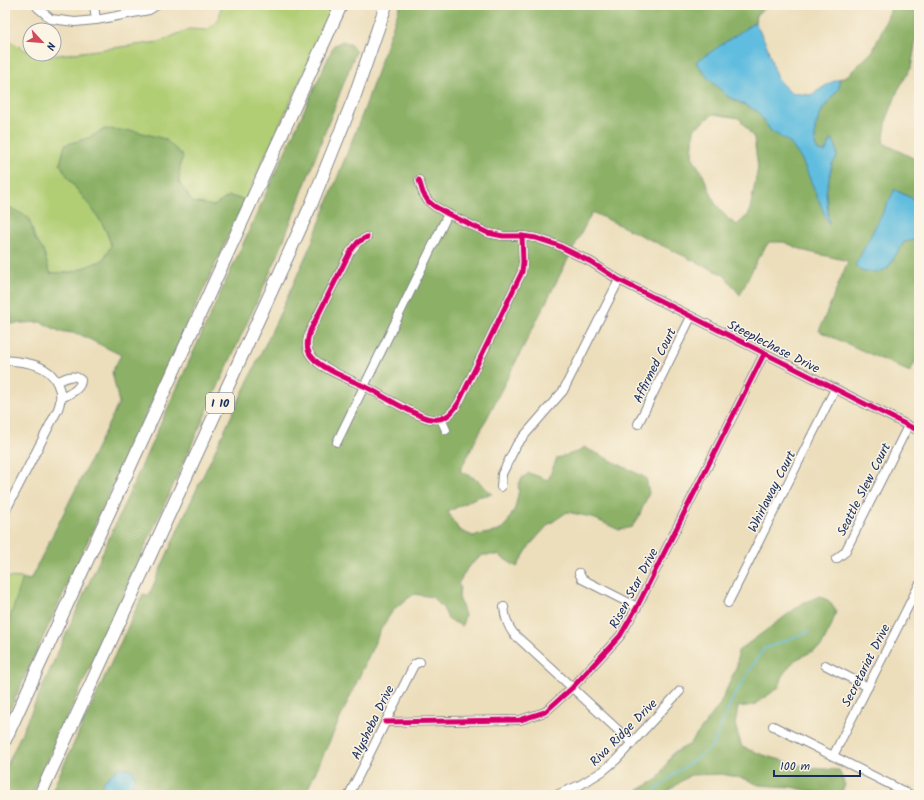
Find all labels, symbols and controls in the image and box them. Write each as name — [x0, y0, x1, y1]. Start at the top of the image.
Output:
north arrow — [22, 22, 62, 62]
text: N — [40, 39, 60, 53]
street label: Steeplechase Drive — [723, 315, 823, 380]
street label: Affirmed Court — [628, 324, 683, 407]
road number: I 10 — [206, 393, 234, 413]
street label: Seattle Slew Court — [832, 438, 897, 540]
street label: Whirlaway Court — [743, 446, 802, 536]
street label: Risen Star Drive — [604, 544, 665, 633]
street label: Secretariat Drive — [836, 620, 896, 711]
street label: Alysheba Drive — [346, 682, 401, 764]
street label: Riva Ridge Drive — [585, 694, 663, 772]
scale bar — [774, 752, 860, 778]
text: 100 m — [780, 757, 811, 776]

